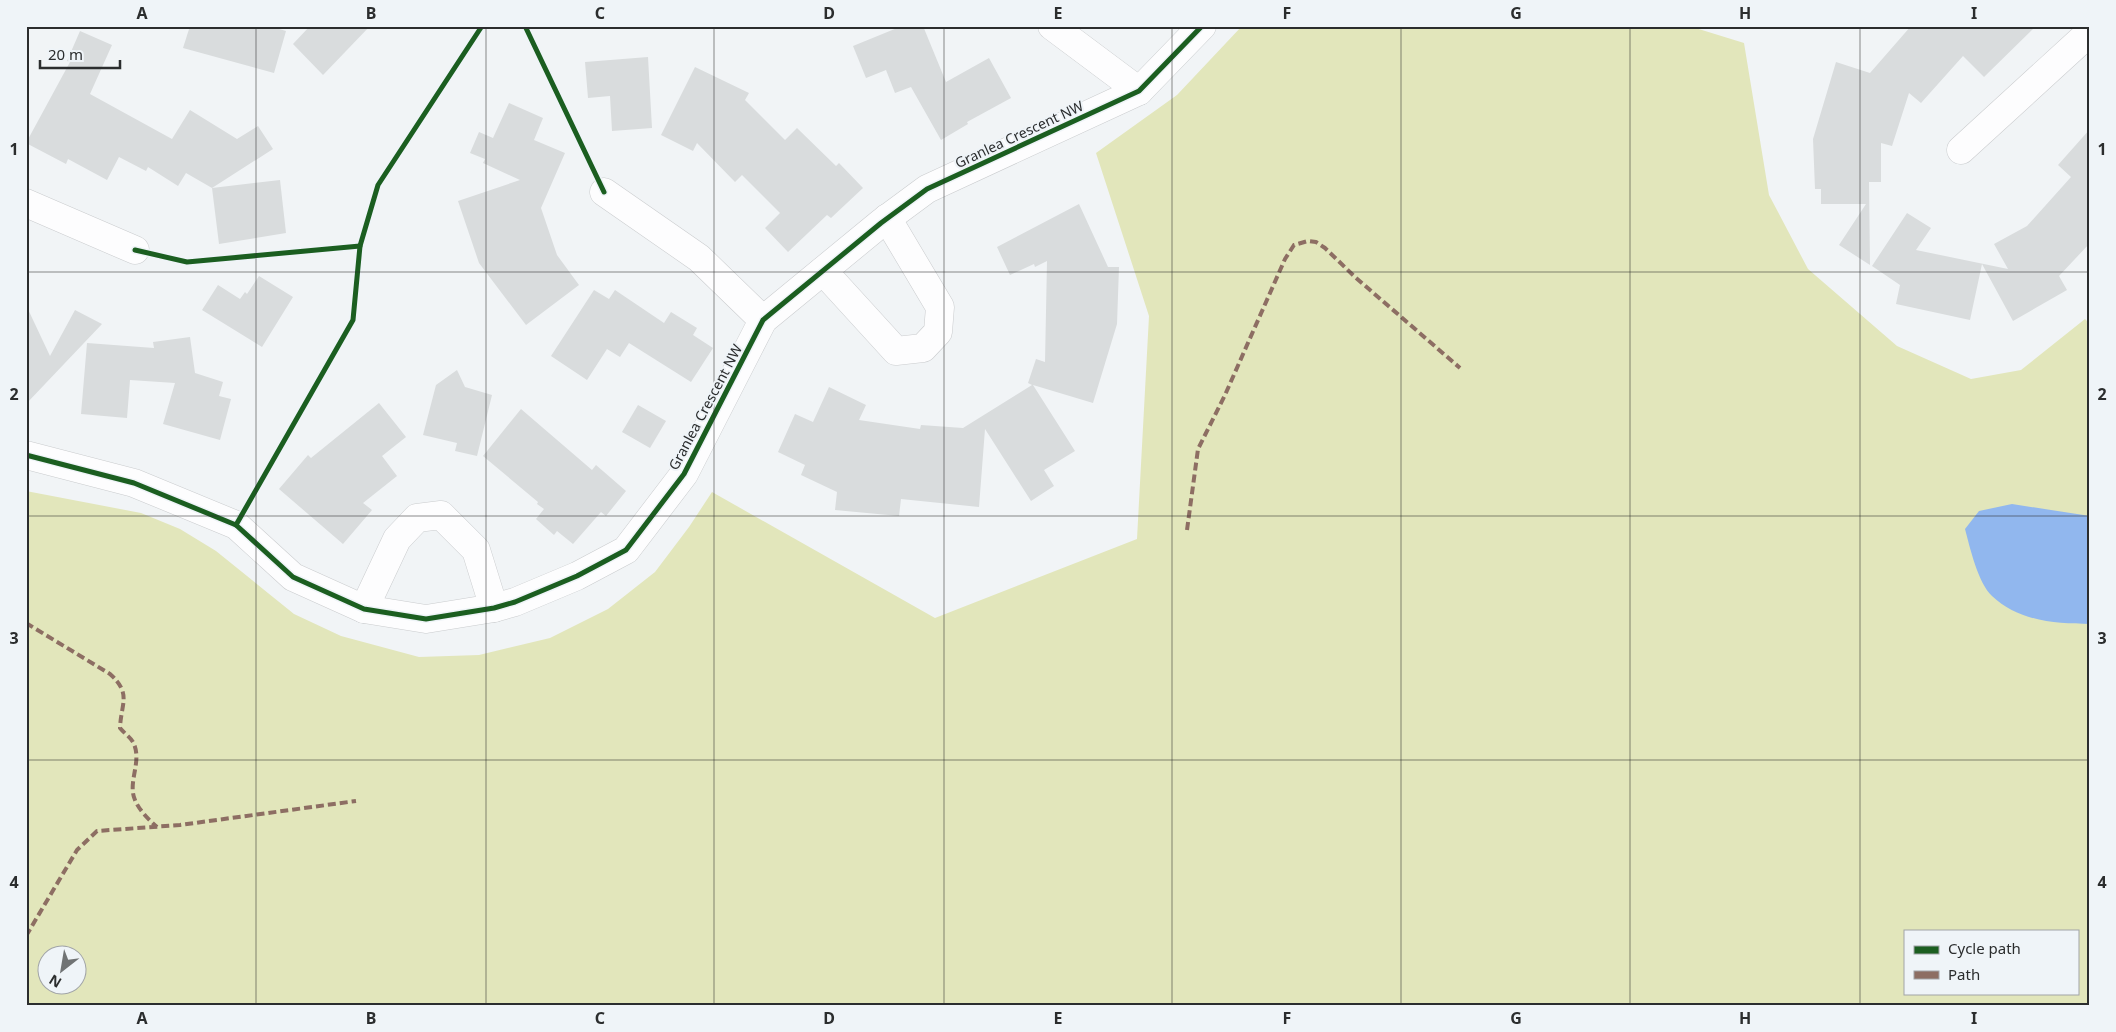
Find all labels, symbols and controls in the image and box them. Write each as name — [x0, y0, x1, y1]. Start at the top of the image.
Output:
text: A — [136, 2, 148, 24]
text: B — [366, 2, 376, 24]
text: C — [595, 2, 605, 24]
text: D — [823, 2, 835, 24]
text: E — [1054, 2, 1063, 24]
text: F — [1283, 2, 1291, 24]
text: G — [1510, 2, 1522, 24]
text: H — [1739, 2, 1751, 24]
text: I — [1971, 2, 1977, 24]
scale bar — [40, 38, 120, 70]
text: 20 m — [48, 44, 83, 64]
street label: Granlea Crescent NW — [952, 96, 1086, 172]
text: 1 — [9, 138, 19, 160]
text: 1 — [2097, 138, 2107, 160]
street label: Granlea Crescent NW — [664, 341, 746, 473]
text: 2 — [9, 383, 19, 405]
text: 2 — [2097, 383, 2107, 405]
text: 3 — [9, 627, 19, 649]
text: 3 — [2097, 627, 2107, 649]
text: 4 — [9, 871, 19, 893]
text: 4 — [2097, 871, 2107, 893]
legend — [1904, 930, 2078, 994]
text: Cycle path — [1948, 938, 2021, 958]
north arrow — [38, 944, 88, 994]
text: Path — [1948, 964, 1980, 984]
text: N — [45, 970, 65, 993]
text: A — [136, 1007, 148, 1029]
text: B — [366, 1007, 376, 1029]
text: C — [595, 1007, 605, 1029]
text: D — [823, 1007, 835, 1029]
text: E — [1054, 1007, 1063, 1029]
text: F — [1283, 1007, 1291, 1029]
text: G — [1510, 1007, 1522, 1029]
text: H — [1739, 1007, 1751, 1029]
text: I — [1971, 1007, 1977, 1029]

